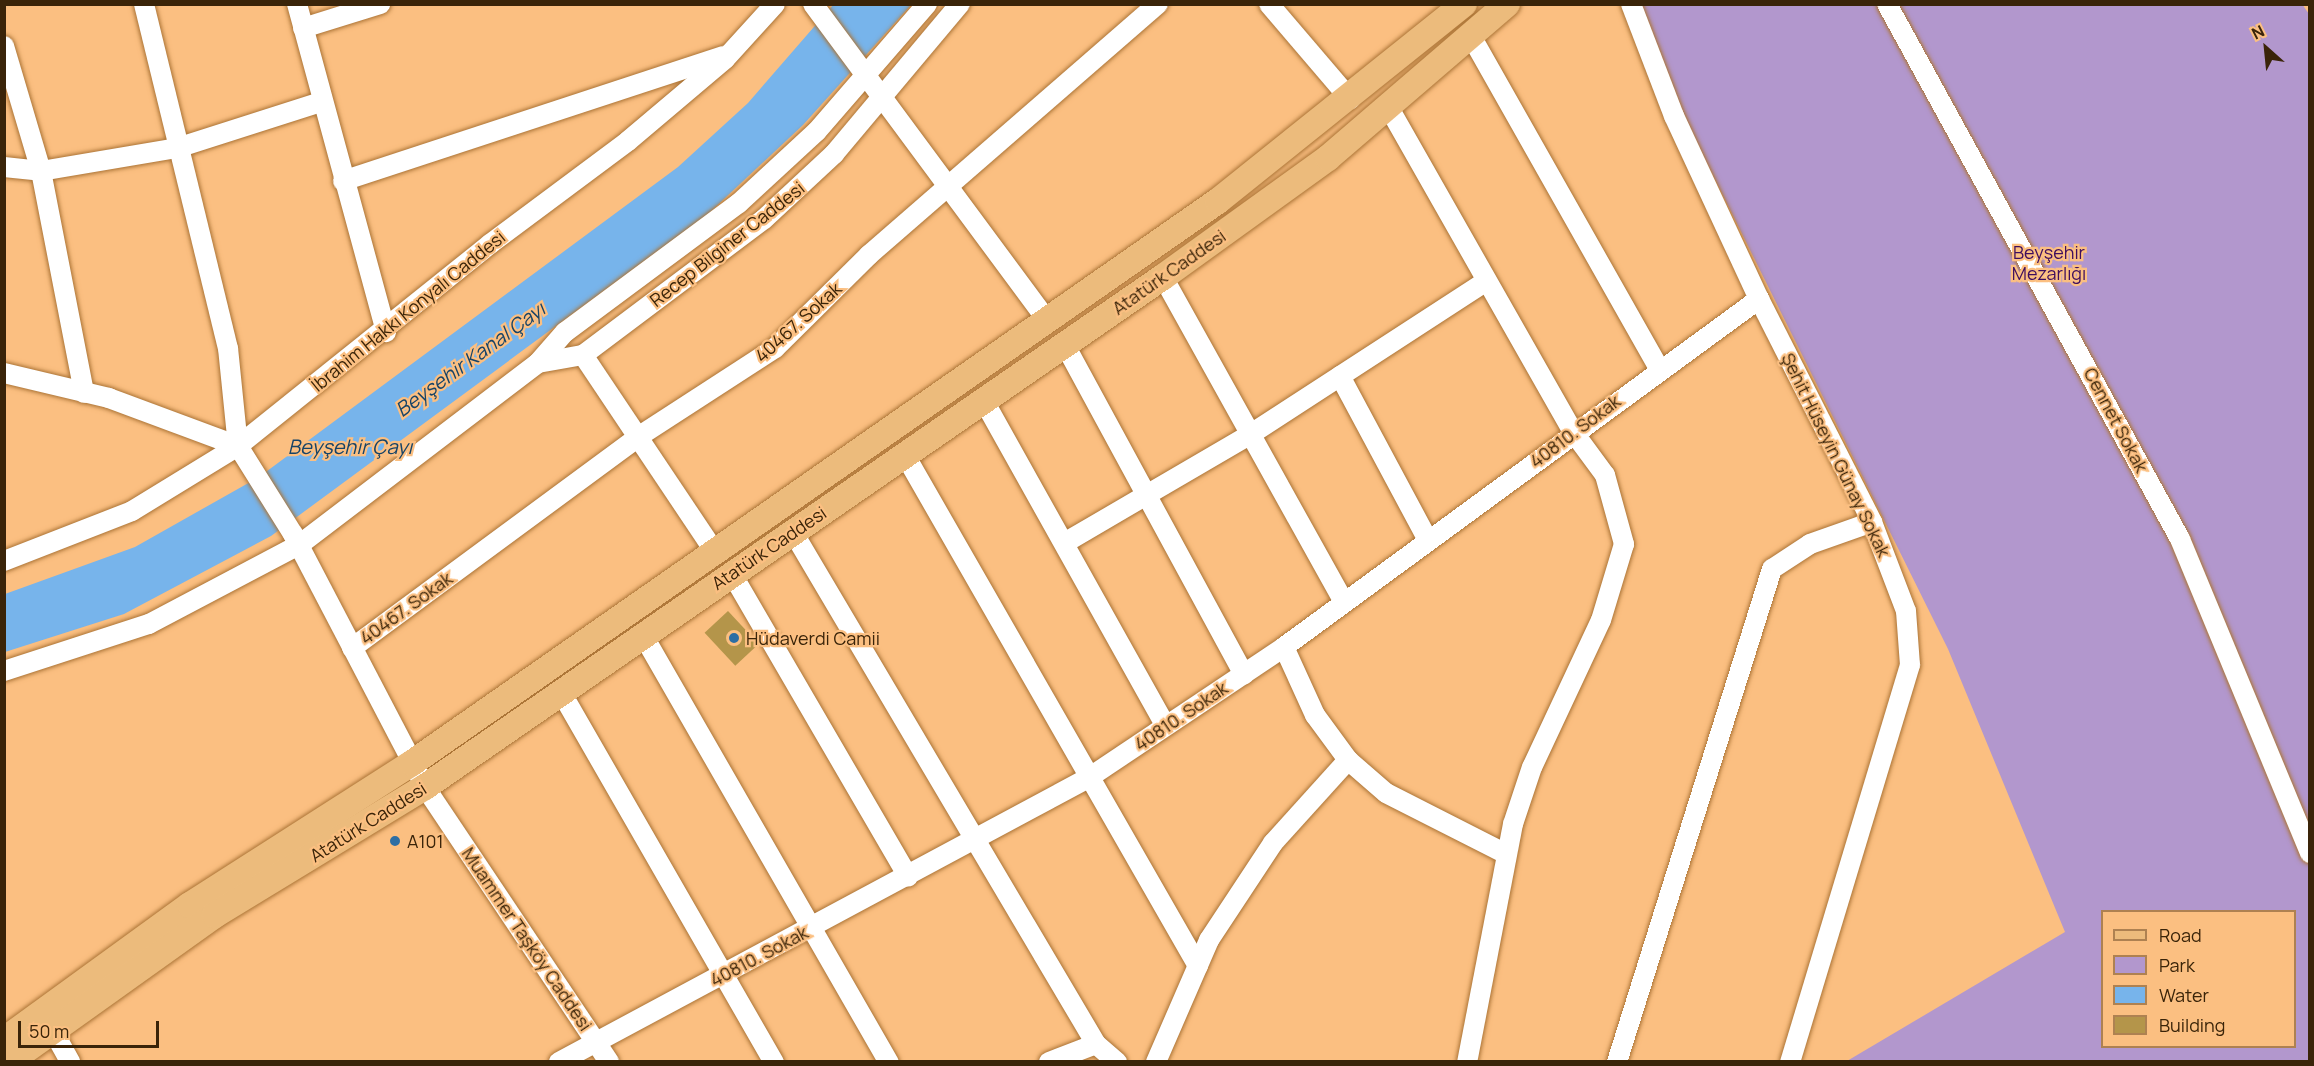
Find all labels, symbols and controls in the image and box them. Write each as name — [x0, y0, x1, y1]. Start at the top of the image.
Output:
north arrow — [2236, 18, 2296, 78]
text: N — [2248, 20, 2268, 44]
street label: Recep Bilginer Caddesi — [645, 177, 809, 311]
street label: Atatürk Caddesi — [1108, 225, 1230, 319]
street label: İbrahim Hakkı Konyalı Caddesi — [307, 226, 509, 396]
park label: Beyşehir Mezarlığı — [2012, 242, 2086, 284]
street label: 40467. Sokak — [750, 278, 846, 366]
water label: Beyşehir Kanal Çayı — [391, 297, 549, 421]
street label: Şehit Hüseyin Günay Sokak — [1777, 349, 1895, 561]
street label: Cennet Sokak — [2079, 364, 2153, 476]
street label: 40810. Sokak — [1525, 390, 1625, 472]
water label: Beyşehir Çayı — [288, 434, 412, 458]
street label: Atatürk Caddesi — [708, 502, 830, 594]
street label: 40467. Sokak — [356, 567, 456, 649]
place label: Hüdaverdi Camii — [746, 627, 880, 649]
marker: Hüdaverdi Camii — [727, 631, 741, 645]
street label: 40810. Sokak — [1130, 677, 1232, 755]
street label: Atatürk Caddesi — [306, 777, 430, 867]
place label: A101 — [407, 830, 443, 852]
marker: A101 — [388, 834, 402, 848]
street label: Muammer Taşköy Caddesi — [458, 843, 596, 1035]
legend — [2101, 910, 2296, 1048]
street label: 40810. Sokak — [706, 921, 812, 991]
text: Road — [2159, 923, 2202, 947]
text: Park — [2159, 953, 2195, 977]
text: Water — [2159, 983, 2209, 1007]
scale bar — [21, 1009, 162, 1047]
text: Building — [2159, 1013, 2225, 1037]
text: 50 m — [29, 1019, 69, 1043]

